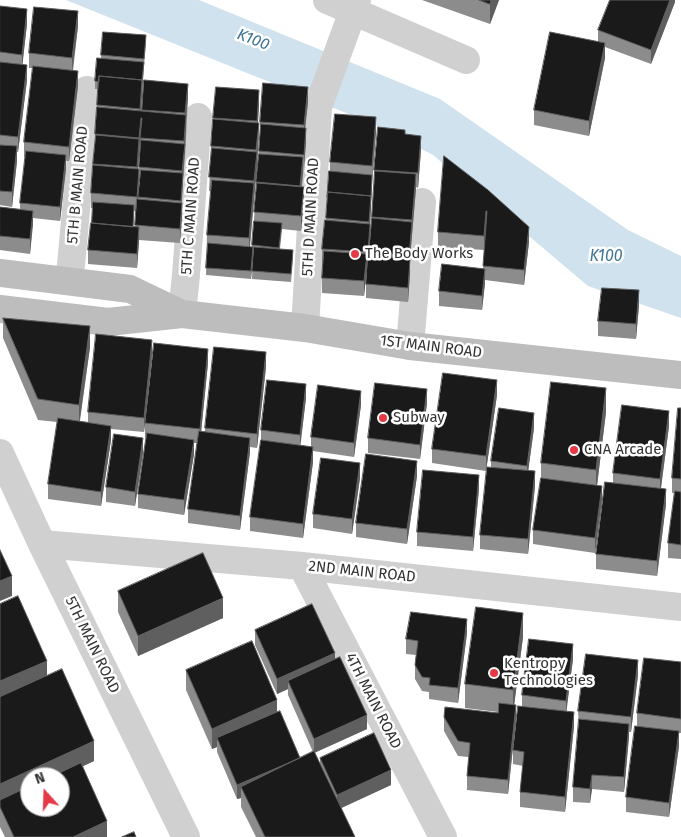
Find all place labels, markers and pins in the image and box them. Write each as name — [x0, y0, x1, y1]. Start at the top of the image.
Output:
place label: The Body Works — [365, 245, 473, 263]
marker: The Body Works — [349, 248, 361, 260]
place label: Subway — [393, 409, 445, 427]
marker: Subway — [377, 412, 389, 424]
place label: CNA Arcade — [584, 441, 661, 459]
marker: CNA Arcade — [568, 444, 580, 456]
place label: Kentropy Technologies — [504, 655, 593, 690]
marker: Kentropy Technologies — [488, 667, 500, 679]

